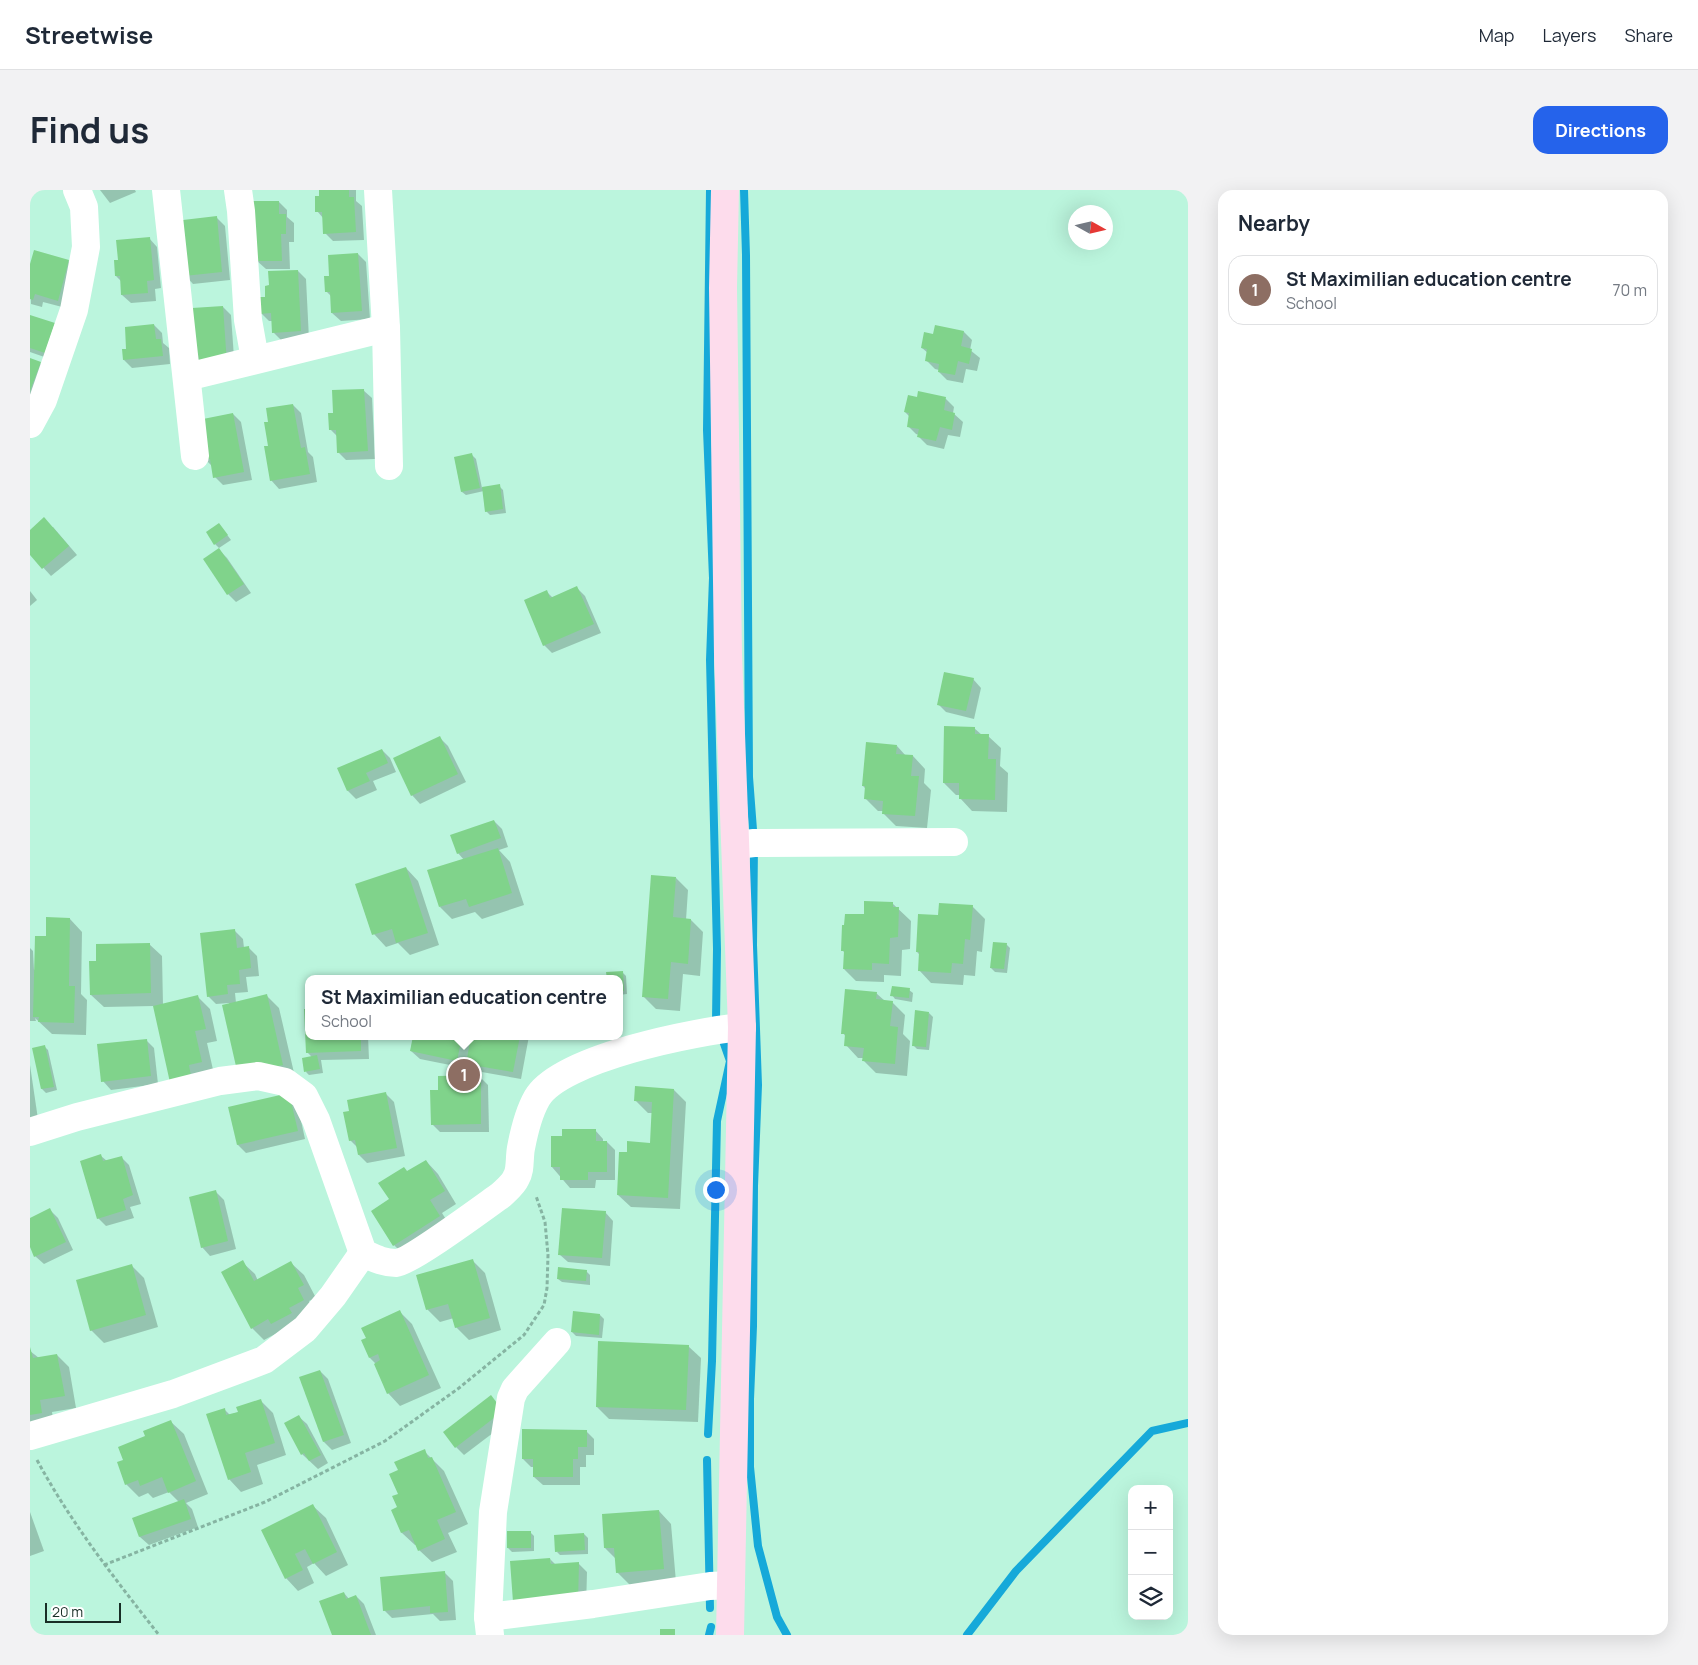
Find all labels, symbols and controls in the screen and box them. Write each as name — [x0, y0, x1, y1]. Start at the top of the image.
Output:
text: Streetwise — [25, 18, 153, 51]
text: Map — [1479, 23, 1514, 47]
text: Layers — [1542, 23, 1596, 47]
text: Share — [1624, 23, 1673, 47]
text: Find us — [30, 106, 149, 154]
button: Directions — [1533, 106, 1668, 154]
north arrow — [1068, 205, 1113, 250]
text: Nearby — [1238, 209, 1310, 237]
text: St Maximilian education centre — [1286, 266, 1572, 292]
text: 1 — [1251, 279, 1259, 301]
text: 70 m — [1612, 279, 1647, 301]
text: School — [1286, 292, 1337, 314]
popup — [305, 975, 623, 1040]
text: St Maximilian education centre — [321, 984, 607, 1010]
text: School — [321, 1010, 372, 1032]
pin: 1 — [448, 1056, 480, 1094]
your location — [703, 1177, 729, 1203]
map controls — [1128, 1485, 1173, 1620]
button: + — [1128, 1485, 1173, 1530]
button: − — [1128, 1530, 1173, 1575]
button: layers — [1128, 1575, 1173, 1620]
scale bar — [45, 1600, 121, 1623]
text: 20 m — [52, 1602, 83, 1621]

